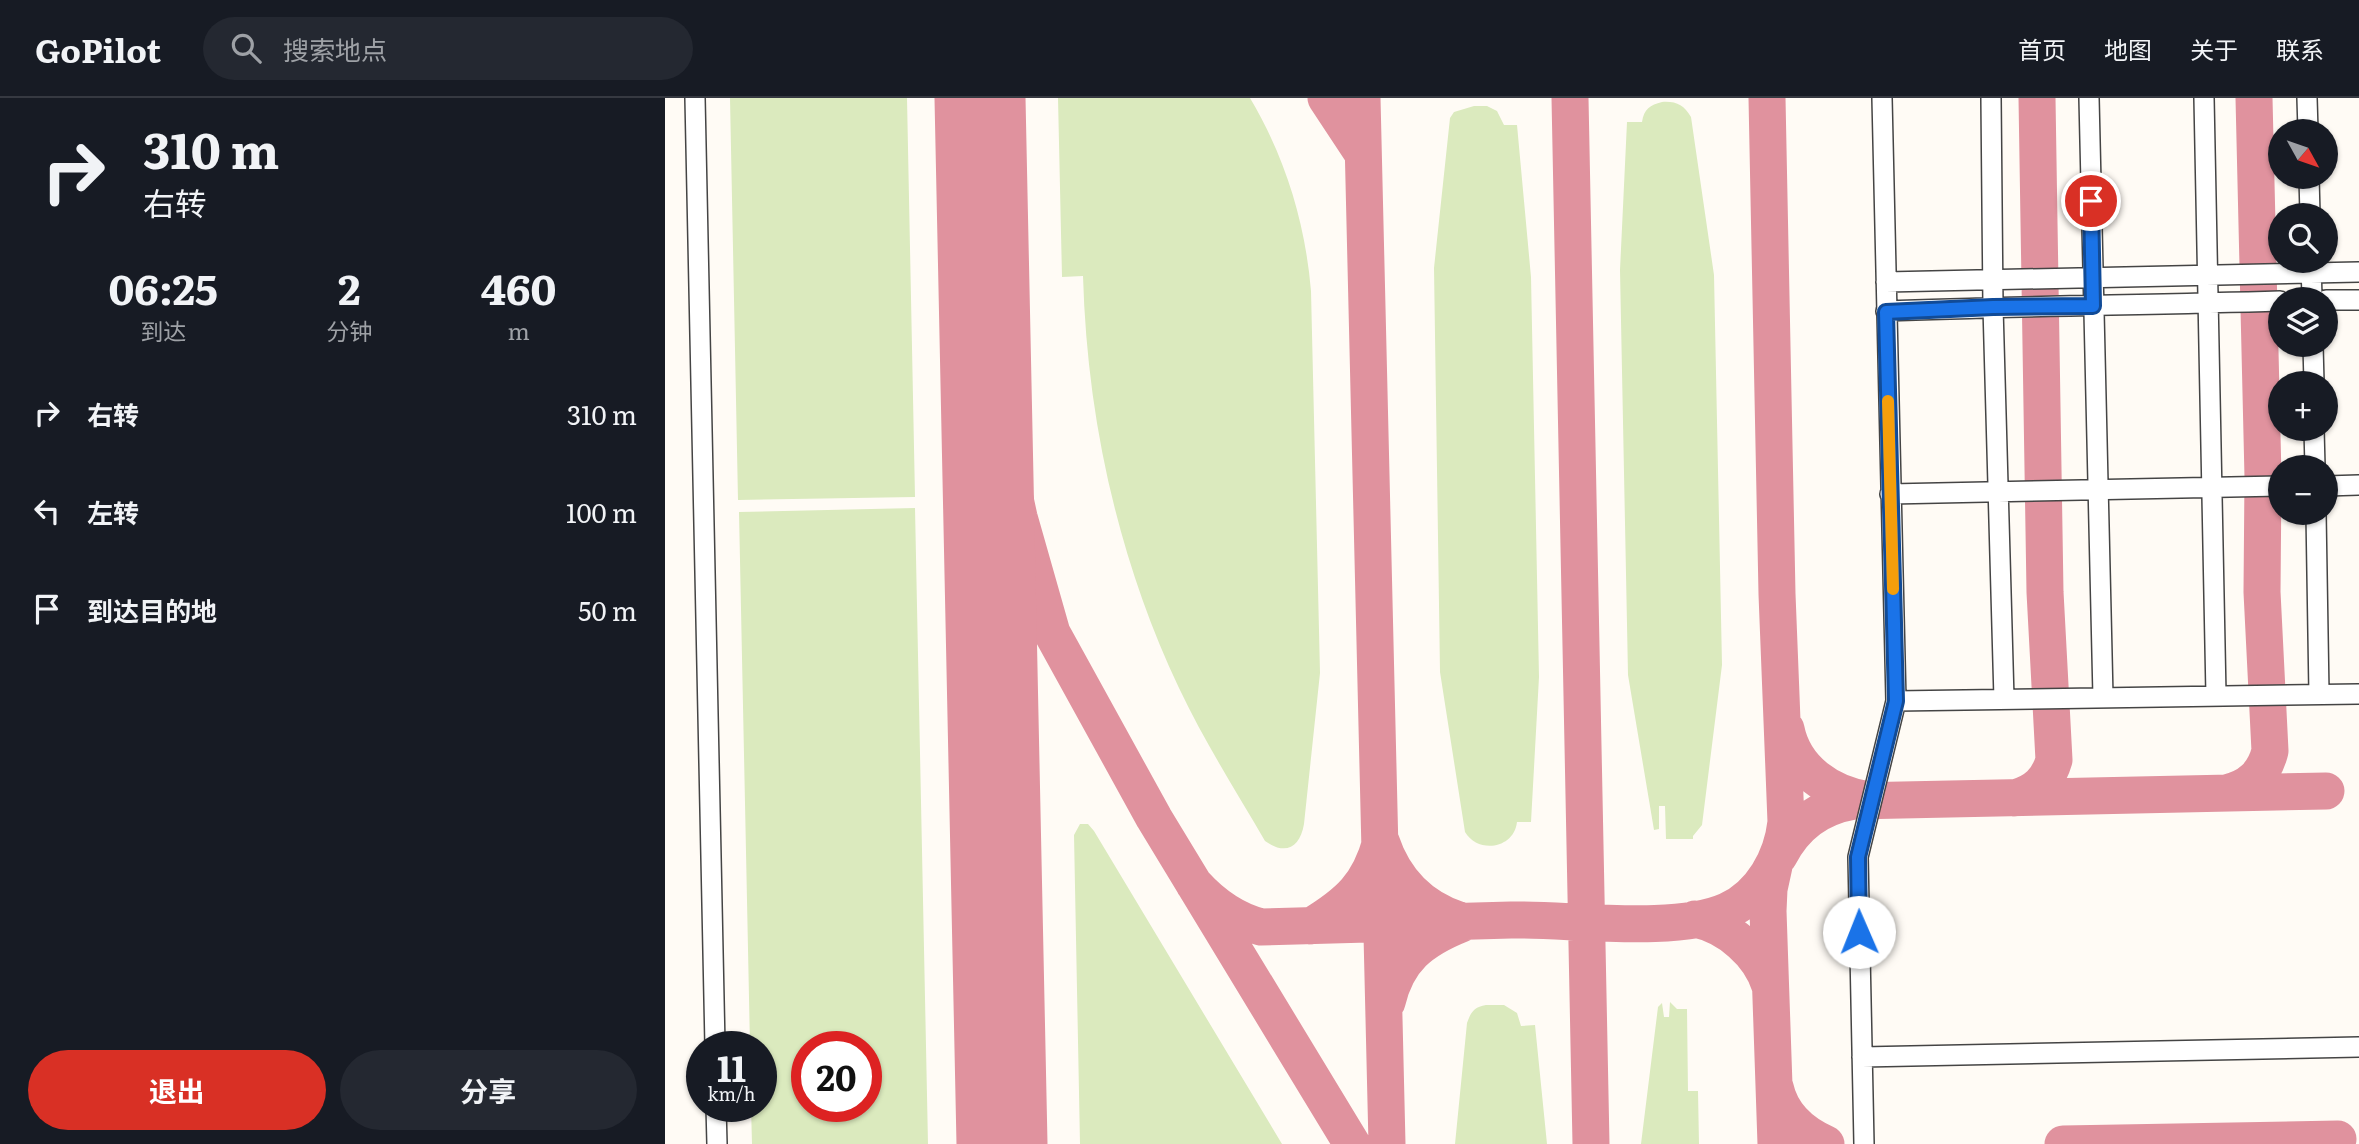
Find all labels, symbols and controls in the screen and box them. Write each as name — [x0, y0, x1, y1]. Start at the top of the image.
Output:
search box — [203, 17, 693, 80]
text: GoPilot — [35, 24, 161, 73]
icon: search — [227, 29, 265, 67]
text: 搜索地点 — [283, 29, 387, 68]
text: 首页 — [2018, 31, 2066, 66]
text: 地图 — [2104, 31, 2152, 66]
text: 关于 — [2190, 31, 2238, 66]
text: 联系 — [2276, 31, 2324, 66]
text: 310 m — [143, 111, 279, 184]
north arrow — [2268, 119, 2338, 189]
map controls — [2268, 119, 2338, 525]
icon: right — [28, 126, 119, 217]
pin — [2061, 171, 2121, 231]
text: 右转 — [143, 178, 207, 226]
icon: arrive — [2072, 182, 2110, 220]
button: search — [2268, 203, 2338, 273]
text: 06:25 — [109, 256, 218, 318]
text: 2 — [338, 256, 361, 318]
text: 460 — [481, 256, 557, 318]
button: layers — [2268, 287, 2338, 357]
text: 到达 — [140, 313, 186, 347]
text: 分钟 — [326, 313, 372, 347]
text: m — [507, 313, 530, 347]
button: + — [2268, 371, 2338, 441]
icon: right — [28, 394, 66, 432]
text: 右转 — [87, 394, 139, 433]
text: 310 m — [567, 394, 637, 433]
button: − — [2268, 455, 2338, 525]
icon: left — [28, 492, 66, 530]
text: 左转 — [87, 492, 139, 531]
text: 100 m — [566, 492, 637, 531]
icon: arrive — [28, 590, 66, 628]
text: 到达目的地 — [87, 590, 217, 629]
text: 50 m — [578, 590, 637, 629]
position arrow — [1822, 895, 1896, 969]
speed limit sign: 20 — [791, 1031, 882, 1122]
text: 11 — [717, 1041, 746, 1093]
button: 退出 — [28, 1050, 326, 1130]
button: 分享 — [340, 1050, 637, 1130]
text: km/h — [708, 1080, 755, 1107]

